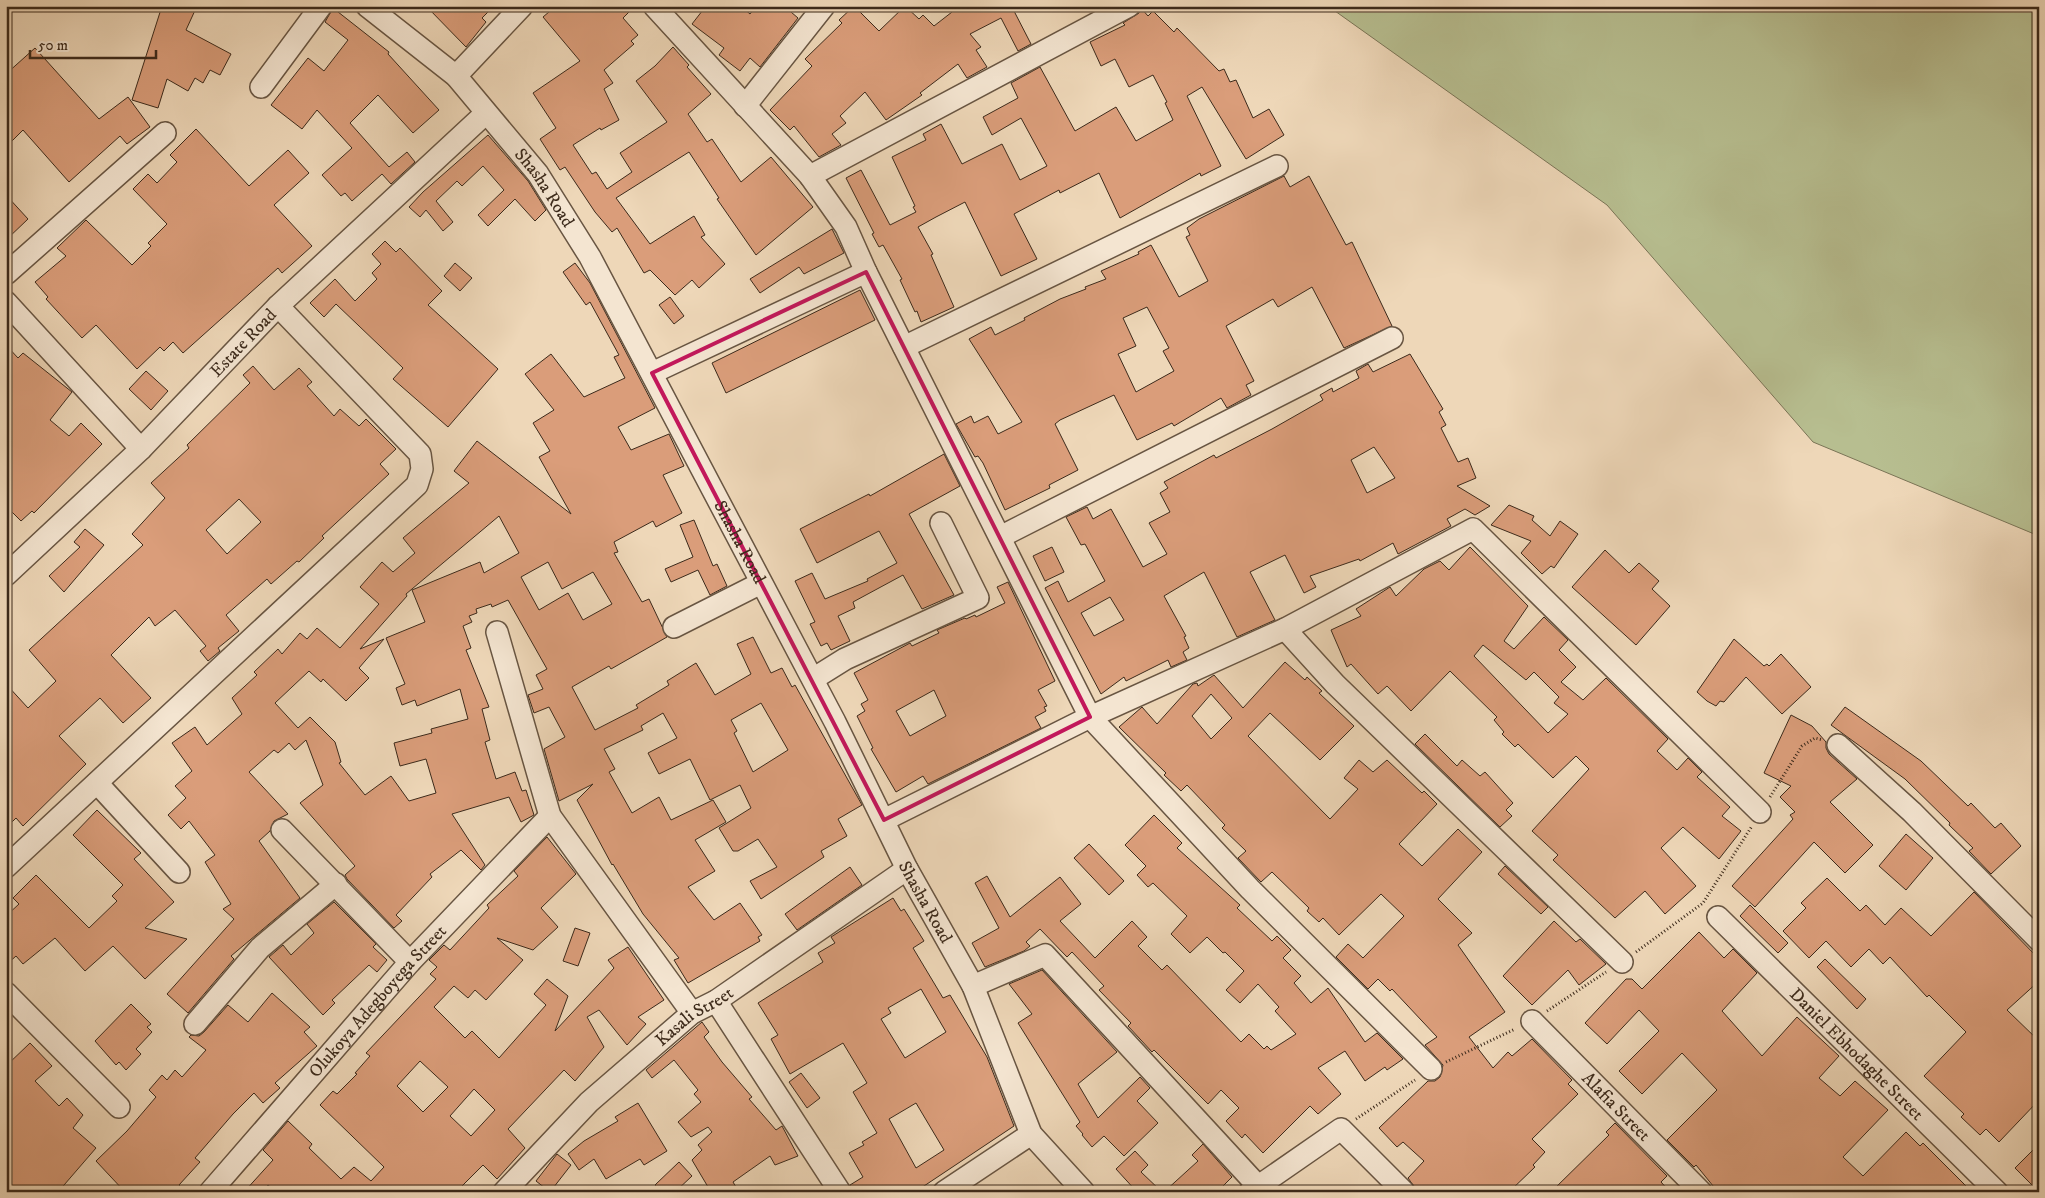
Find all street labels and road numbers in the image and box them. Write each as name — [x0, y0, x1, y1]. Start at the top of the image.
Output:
street label: Shasha Road — [509, 144, 579, 232]
street label: Estate Road — [206, 304, 282, 382]
street label: Shasha Road — [708, 497, 770, 588]
street label: Shasha Road — [893, 858, 957, 947]
street label: Olukoya Adegboyega Street — [304, 920, 452, 1083]
street label: Kasali Street — [651, 982, 738, 1052]
street label: Daniel Ebhodaghe Street — [1784, 984, 1928, 1126]
street label: Alafia Street — [1577, 1068, 1655, 1147]

